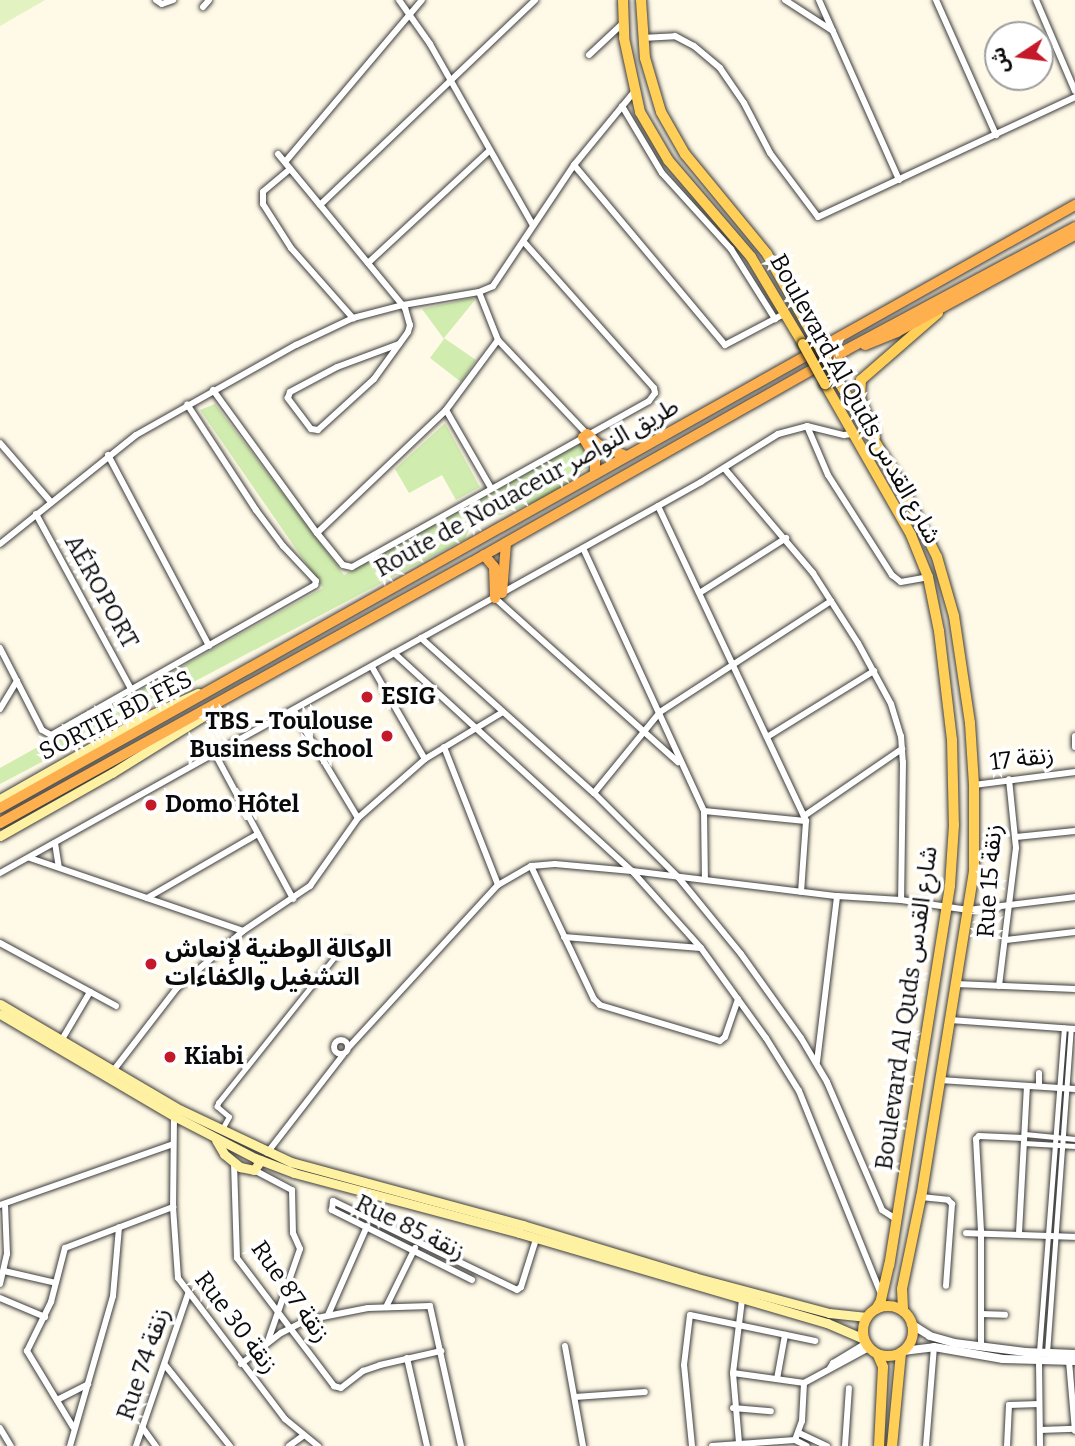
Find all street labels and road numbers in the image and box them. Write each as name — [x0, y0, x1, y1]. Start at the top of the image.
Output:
street label: Boulevard Al Quds شارع القدس — [763, 249, 947, 549]
street label: Route de Nouaceur طريق النواصر — [370, 392, 684, 584]
street label: AÉROPORT — [58, 530, 144, 654]
street label: SORTIE BD FÈS — [35, 665, 197, 767]
street label: زنقة 17 — [988, 741, 1056, 777]
street label: Rue 15 زنقة — [972, 823, 1008, 939]
street label: Boulevard Al Quds شارع القدس — [870, 844, 944, 1172]
street label: Rue 85 زنقة — [351, 1189, 469, 1267]
street label: Rue 87 زنقة — [244, 1236, 336, 1348]
street label: Rue 30 زنقة — [188, 1266, 284, 1380]
street label: Rue 74 زنقة — [111, 1304, 177, 1424]

